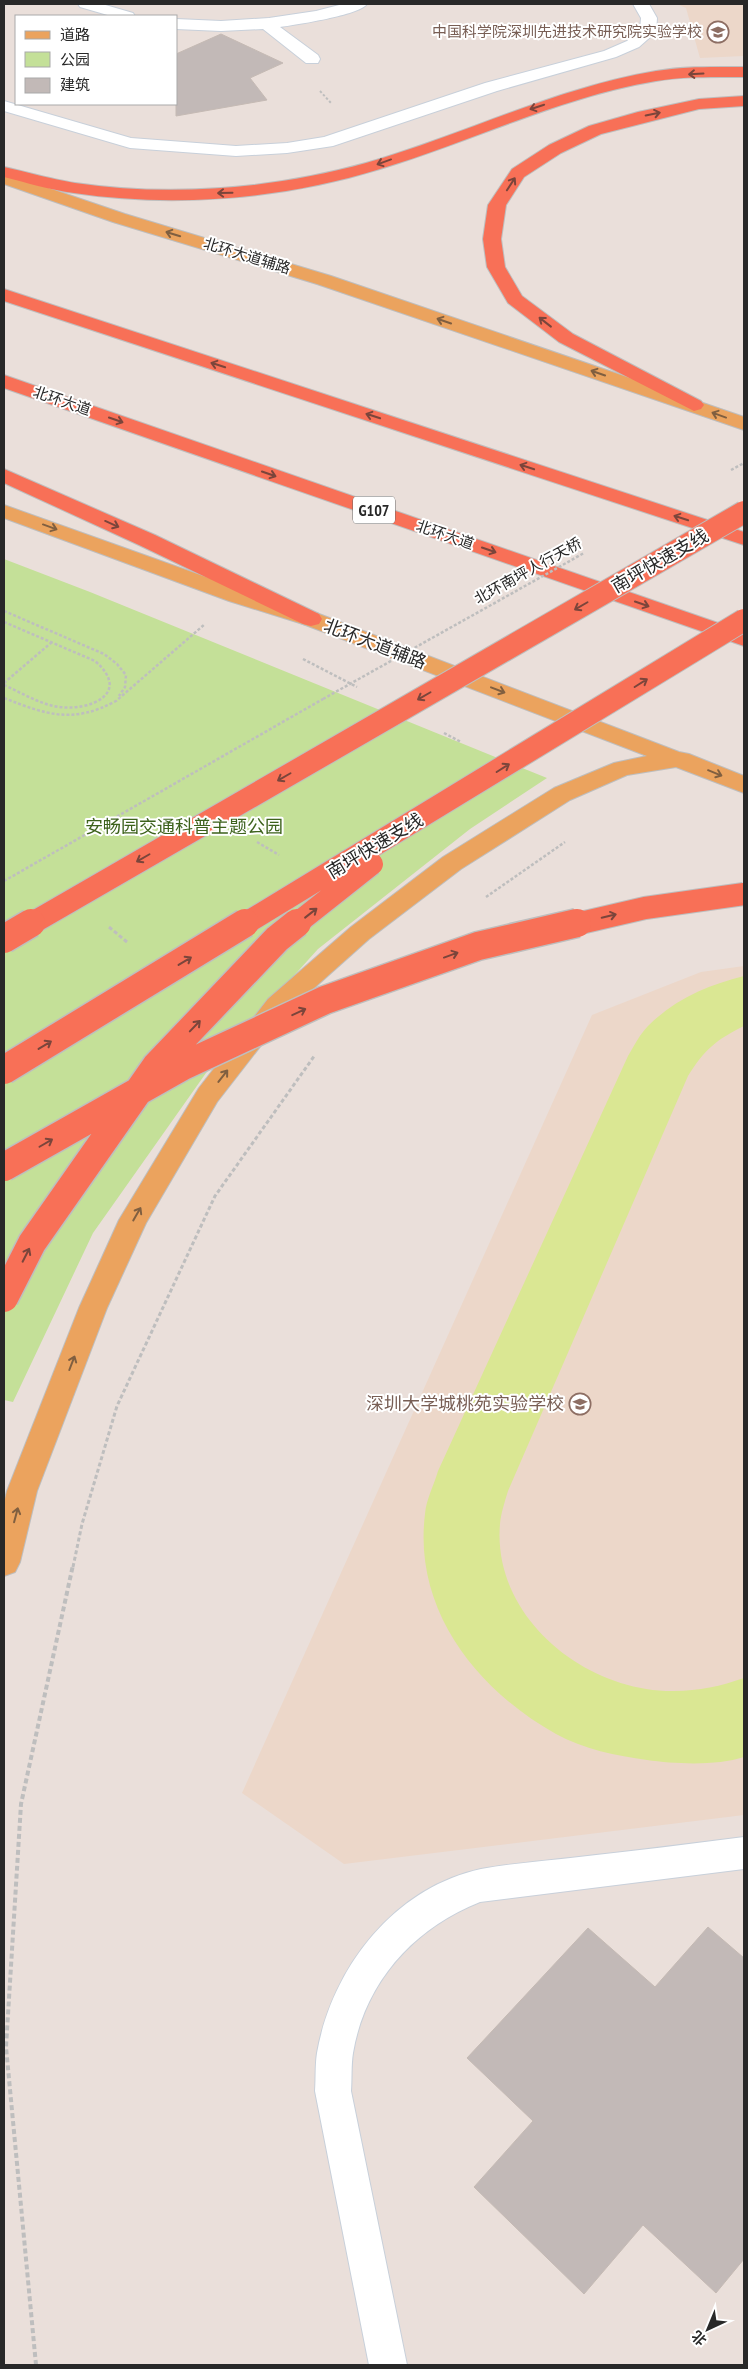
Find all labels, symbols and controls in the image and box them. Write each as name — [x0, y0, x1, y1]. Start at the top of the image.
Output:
legend — [15, 15, 178, 105]
school or university icon: 中国科学院深圳先进技术研究院实验学校 — [706, 20, 730, 44]
place label: 中国科学院深圳先进技术研究院实验学校 — [432, 22, 702, 41]
text: 道路 — [60, 25, 90, 44]
text: 公园 — [60, 50, 90, 69]
one-way arrow — [688, 70, 704, 79]
text: 建筑 — [60, 75, 90, 94]
one-way arrow — [530, 103, 546, 113]
one-way arrow — [645, 108, 661, 118]
one-way arrow — [377, 158, 392, 167]
one-way arrow — [506, 178, 516, 192]
one-way arrow — [217, 188, 234, 198]
one-way arrow — [165, 229, 181, 239]
street label: 北环大道辅路 — [201, 233, 293, 278]
one-way arrow — [437, 315, 453, 325]
one-way arrow — [538, 317, 552, 327]
one-way arrow — [211, 360, 227, 370]
one-way arrow — [591, 368, 607, 377]
street label: 北环大道 — [31, 382, 94, 419]
one-way arrow — [712, 410, 727, 419]
one-way arrow — [365, 411, 381, 420]
one-way arrow — [108, 416, 123, 425]
one-way arrow — [520, 462, 535, 471]
one-way arrow — [261, 469, 277, 479]
road number: G107 — [353, 496, 395, 524]
one-way arrow — [674, 513, 690, 522]
street label: 北环大道 — [414, 516, 477, 553]
one-way arrow — [104, 520, 119, 530]
one-way arrow — [41, 523, 57, 532]
street label: 南坪快速支线 — [607, 524, 712, 598]
street label: 北环南坪人行天桥 — [471, 533, 585, 608]
one-way arrow — [481, 546, 496, 555]
one-way arrow — [634, 600, 649, 609]
one-way arrow — [574, 602, 588, 612]
street label: 北环大道辅路 — [321, 613, 430, 674]
one-way arrow — [634, 678, 648, 688]
one-way arrow — [490, 686, 506, 695]
one-way arrow — [417, 691, 432, 701]
one-way arrow — [495, 763, 509, 773]
one-way arrow — [708, 770, 723, 779]
one-way arrow — [276, 772, 291, 782]
street label: 南坪快速支线 — [323, 808, 427, 883]
park label: 安畅园交通科普主题公园 — [85, 815, 283, 838]
one-way arrow — [135, 853, 150, 863]
one-way arrow — [304, 907, 317, 918]
one-way arrow — [600, 911, 616, 920]
one-way arrow — [443, 950, 458, 959]
one-way arrow — [177, 955, 191, 965]
one-way arrow — [291, 1007, 306, 1017]
one-way arrow — [189, 1019, 201, 1032]
one-way arrow — [38, 1039, 52, 1049]
one-way arrow — [217, 1070, 228, 1083]
one-way arrow — [39, 1138, 54, 1148]
one-way arrow — [132, 1207, 142, 1221]
one-way arrow — [21, 1247, 31, 1262]
one-way arrow — [68, 1355, 77, 1370]
place label: 深圳大学城桃苑实验学校 — [366, 1392, 564, 1415]
school or university icon: 深圳大学城桃苑实验学校 — [568, 1392, 592, 1416]
one-way arrow — [12, 1508, 21, 1524]
north arrow — [683, 2304, 733, 2354]
text: 北 — [688, 2327, 710, 2350]

